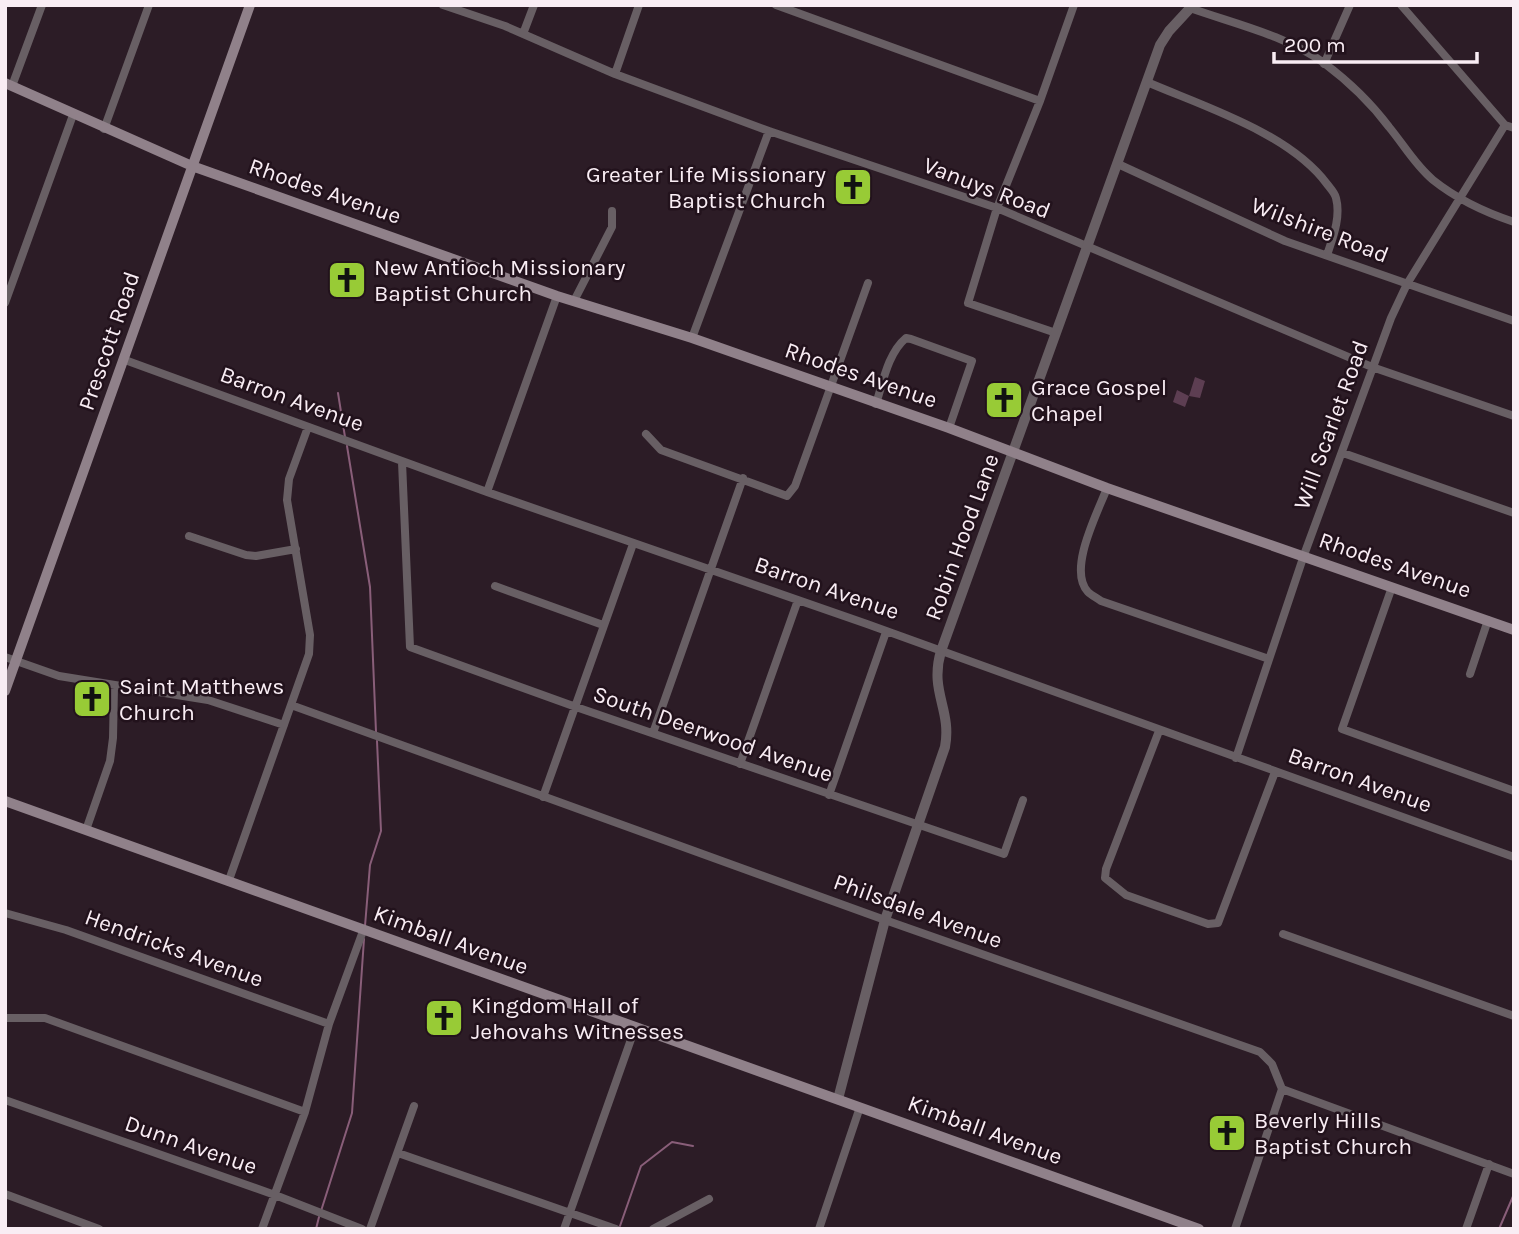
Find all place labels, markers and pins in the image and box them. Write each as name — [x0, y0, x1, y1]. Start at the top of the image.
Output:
place label: Greater Life Missionary Baptist Church — [586, 161, 826, 214]
church icon: Greater Life Missionary Baptist Church — [832, 166, 874, 208]
place label: New Antioch Missionary Baptist Church — [374, 254, 626, 307]
church icon: New Antioch Missionary Baptist Church — [326, 259, 368, 301]
place label: Grace Gospel Chapel — [1031, 374, 1167, 427]
church icon: Grace Gospel Chapel — [983, 379, 1025, 421]
place label: Saint Matthews Church — [119, 673, 284, 726]
church icon: Saint Matthews Church — [71, 678, 113, 720]
place label: Kingdom Hall of Jehovahs Witnesses — [471, 992, 684, 1045]
church icon: Kingdom Hall of Jehovahs Witnesses — [423, 997, 465, 1039]
place label: Beverly Hills Baptist Church — [1254, 1107, 1412, 1160]
church icon: Beverly Hills Baptist Church — [1206, 1112, 1248, 1154]

